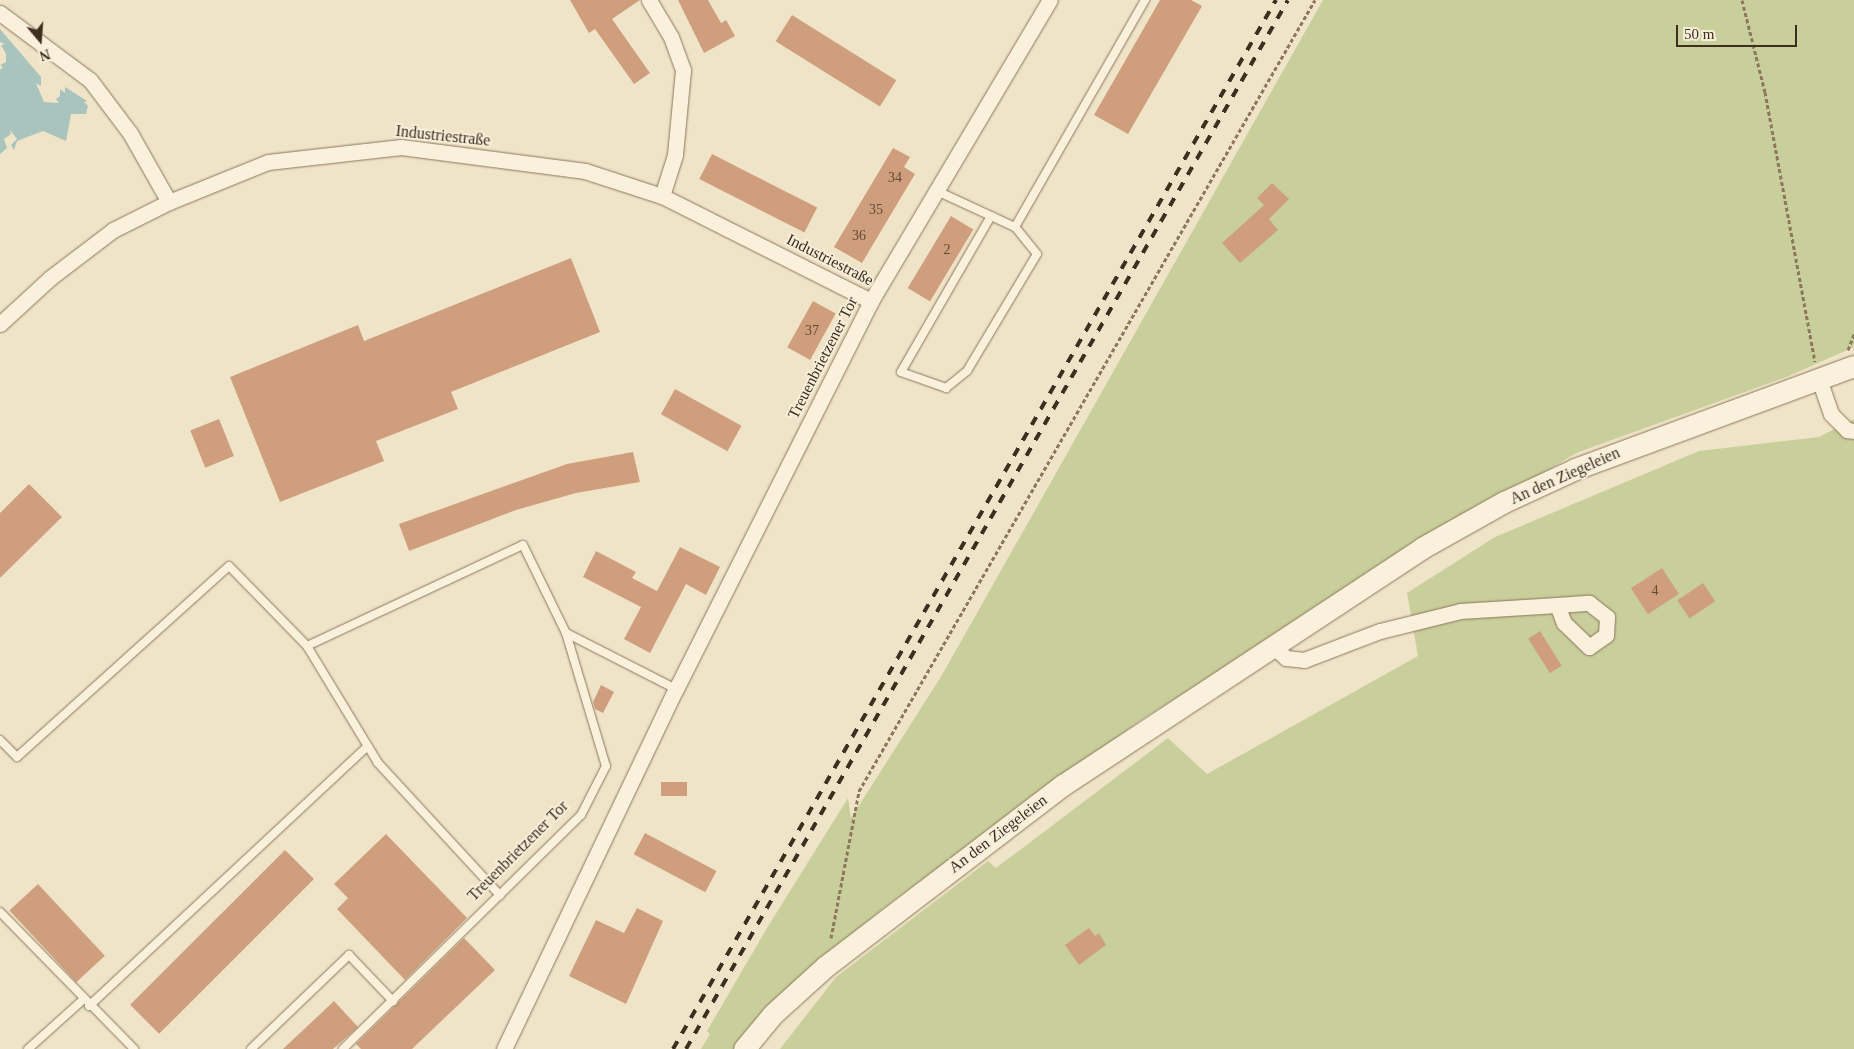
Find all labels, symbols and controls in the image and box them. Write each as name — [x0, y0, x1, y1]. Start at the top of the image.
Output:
north arrow — [15, 15, 65, 65]
scale bar — [1679, 15, 1800, 47]
text: 50 m — [1684, 26, 1714, 42]
text: N — [38, 46, 52, 63]
street label: Industriestraße — [395, 121, 491, 151]
house number: 34 — [888, 170, 902, 186]
house number: 35 — [869, 202, 883, 218]
house number: 36 — [852, 228, 866, 244]
street label: Industriestraße — [783, 230, 877, 290]
house number: 2 — [944, 242, 950, 258]
street label: Treuenbrietzener Tor — [784, 294, 862, 422]
house number: 37 — [805, 323, 819, 339]
street label: An den Ziegeleien — [1507, 443, 1623, 509]
house number: 4 — [1652, 583, 1658, 599]
street label: An den Ziegeleien — [945, 791, 1051, 877]
street label: Treuenbrietzener Tor — [464, 797, 572, 905]

